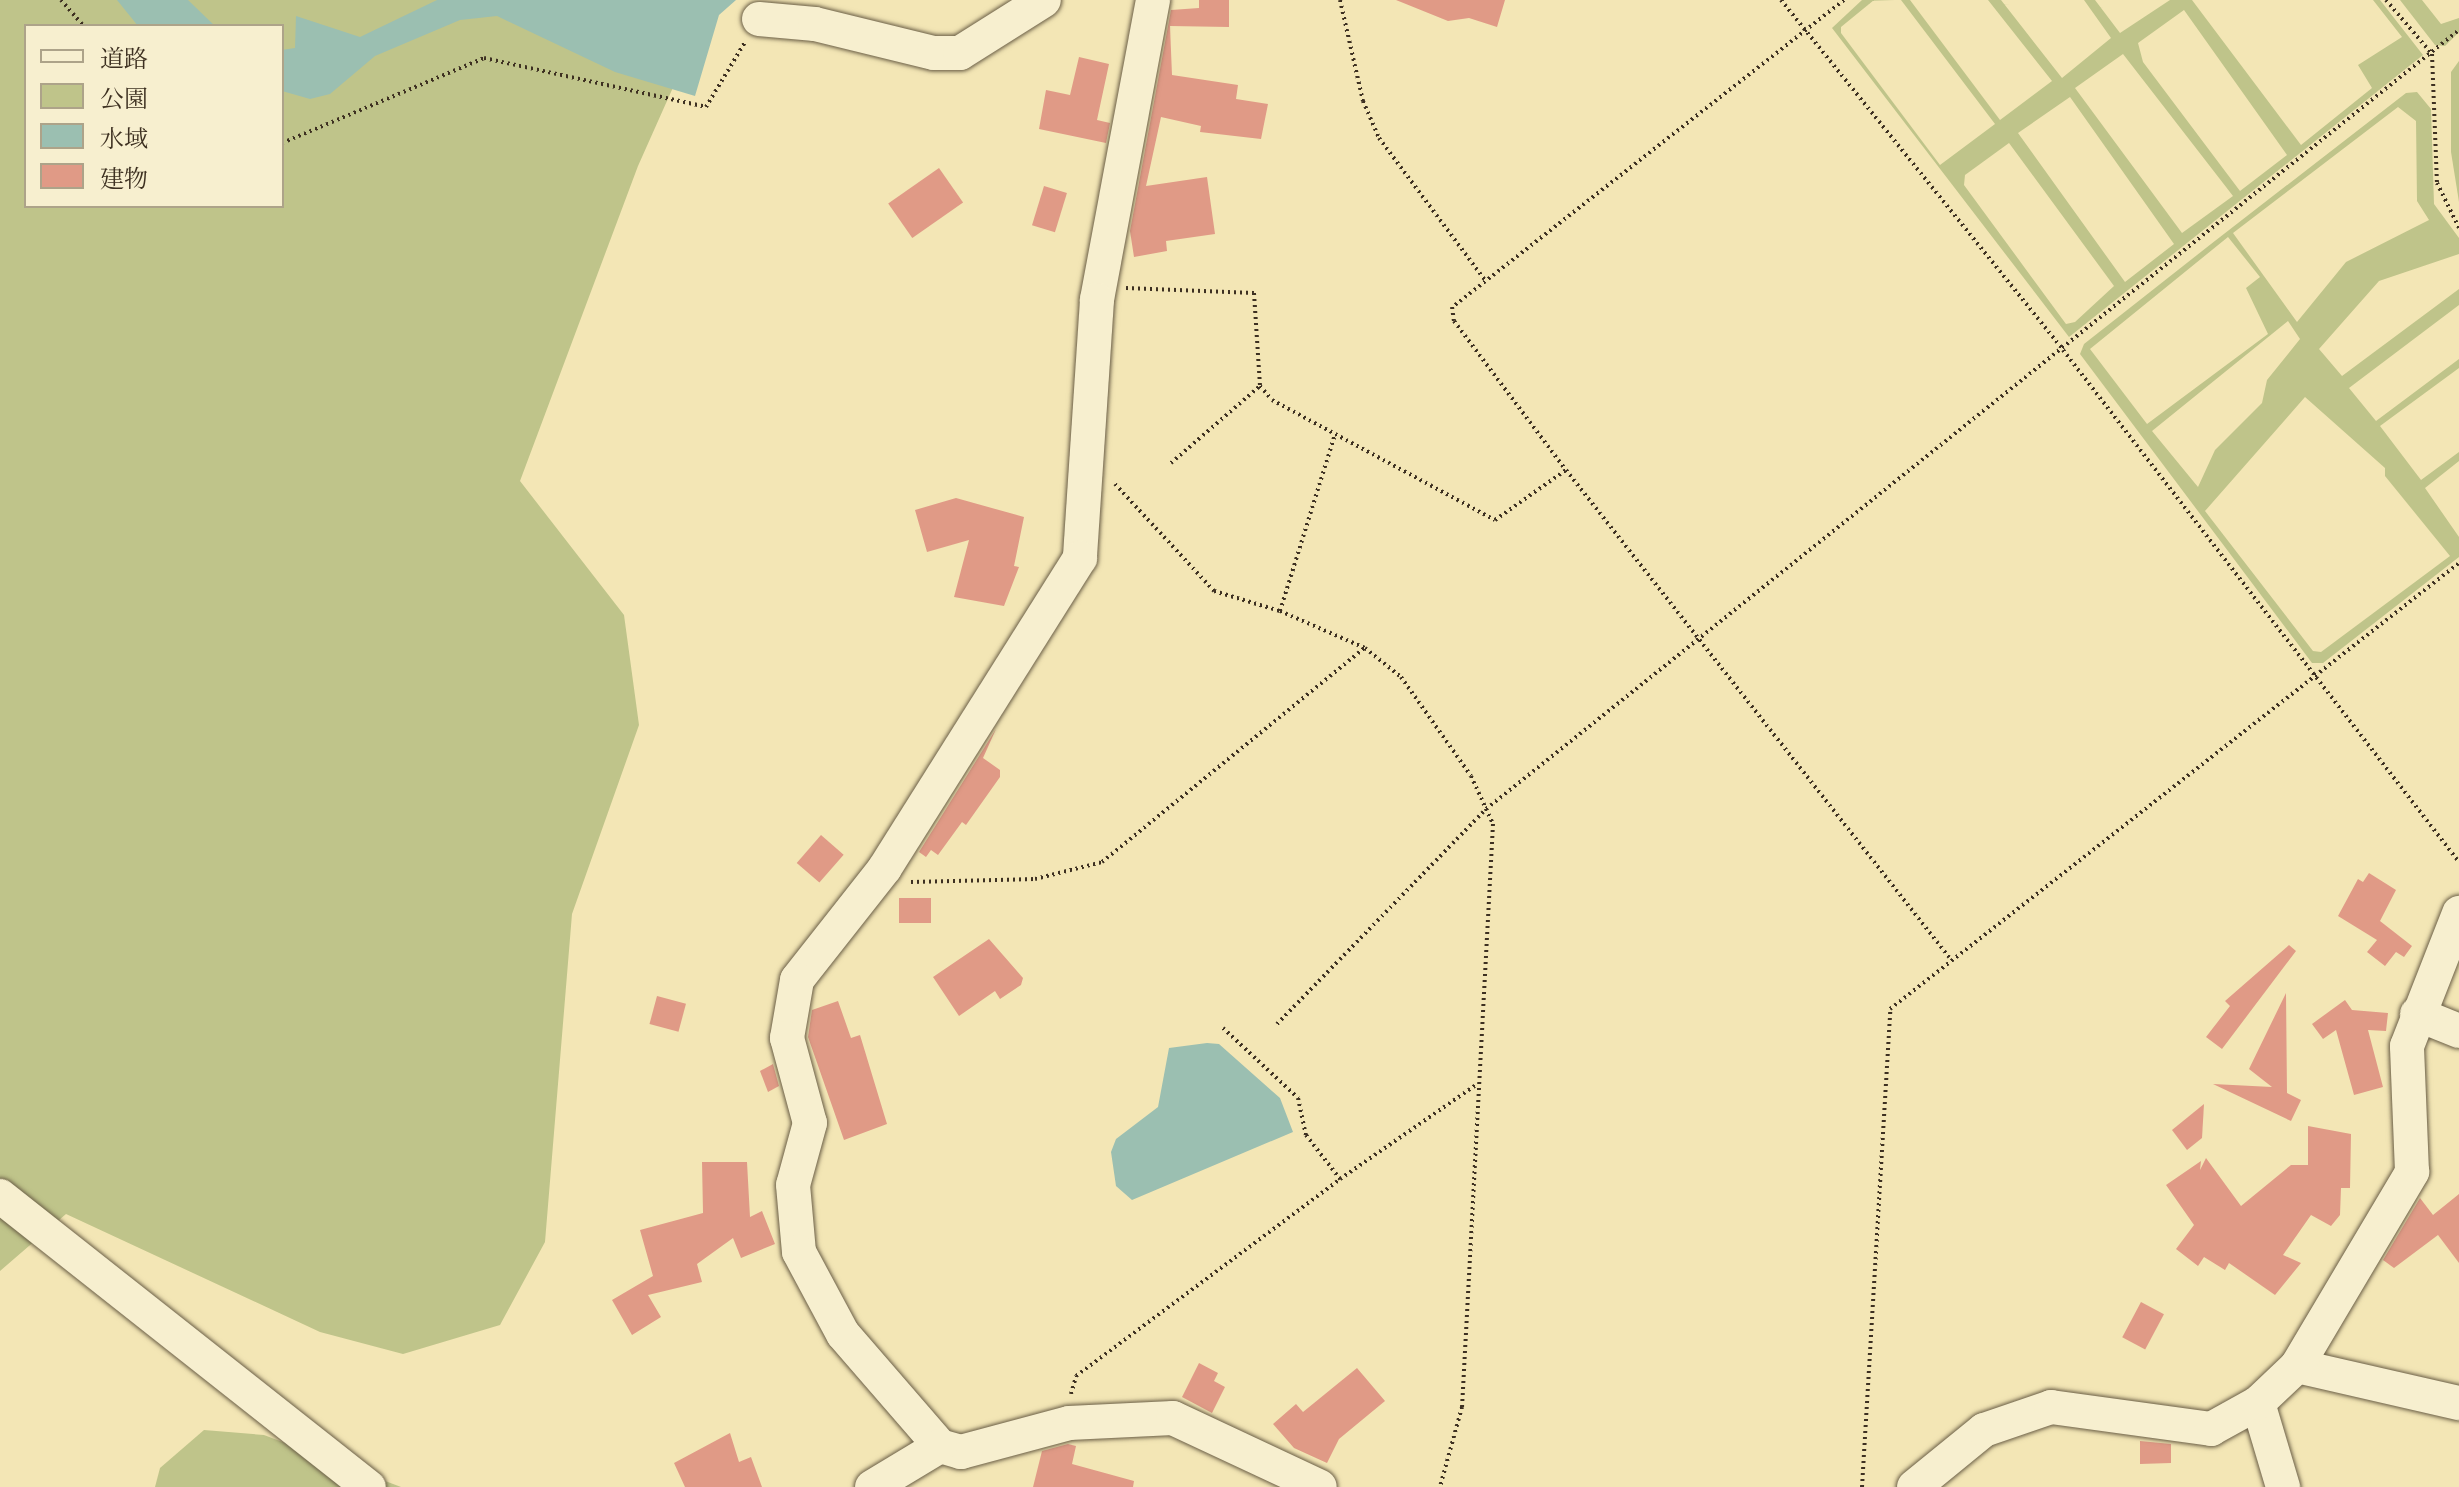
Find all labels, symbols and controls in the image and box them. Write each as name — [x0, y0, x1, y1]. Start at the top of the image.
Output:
legend — [24, 24, 284, 208]
text: 道路 — [100, 44, 148, 73]
text: 公園 — [100, 84, 148, 113]
text: 水域 — [100, 124, 148, 153]
text: 建物 — [100, 164, 148, 193]

